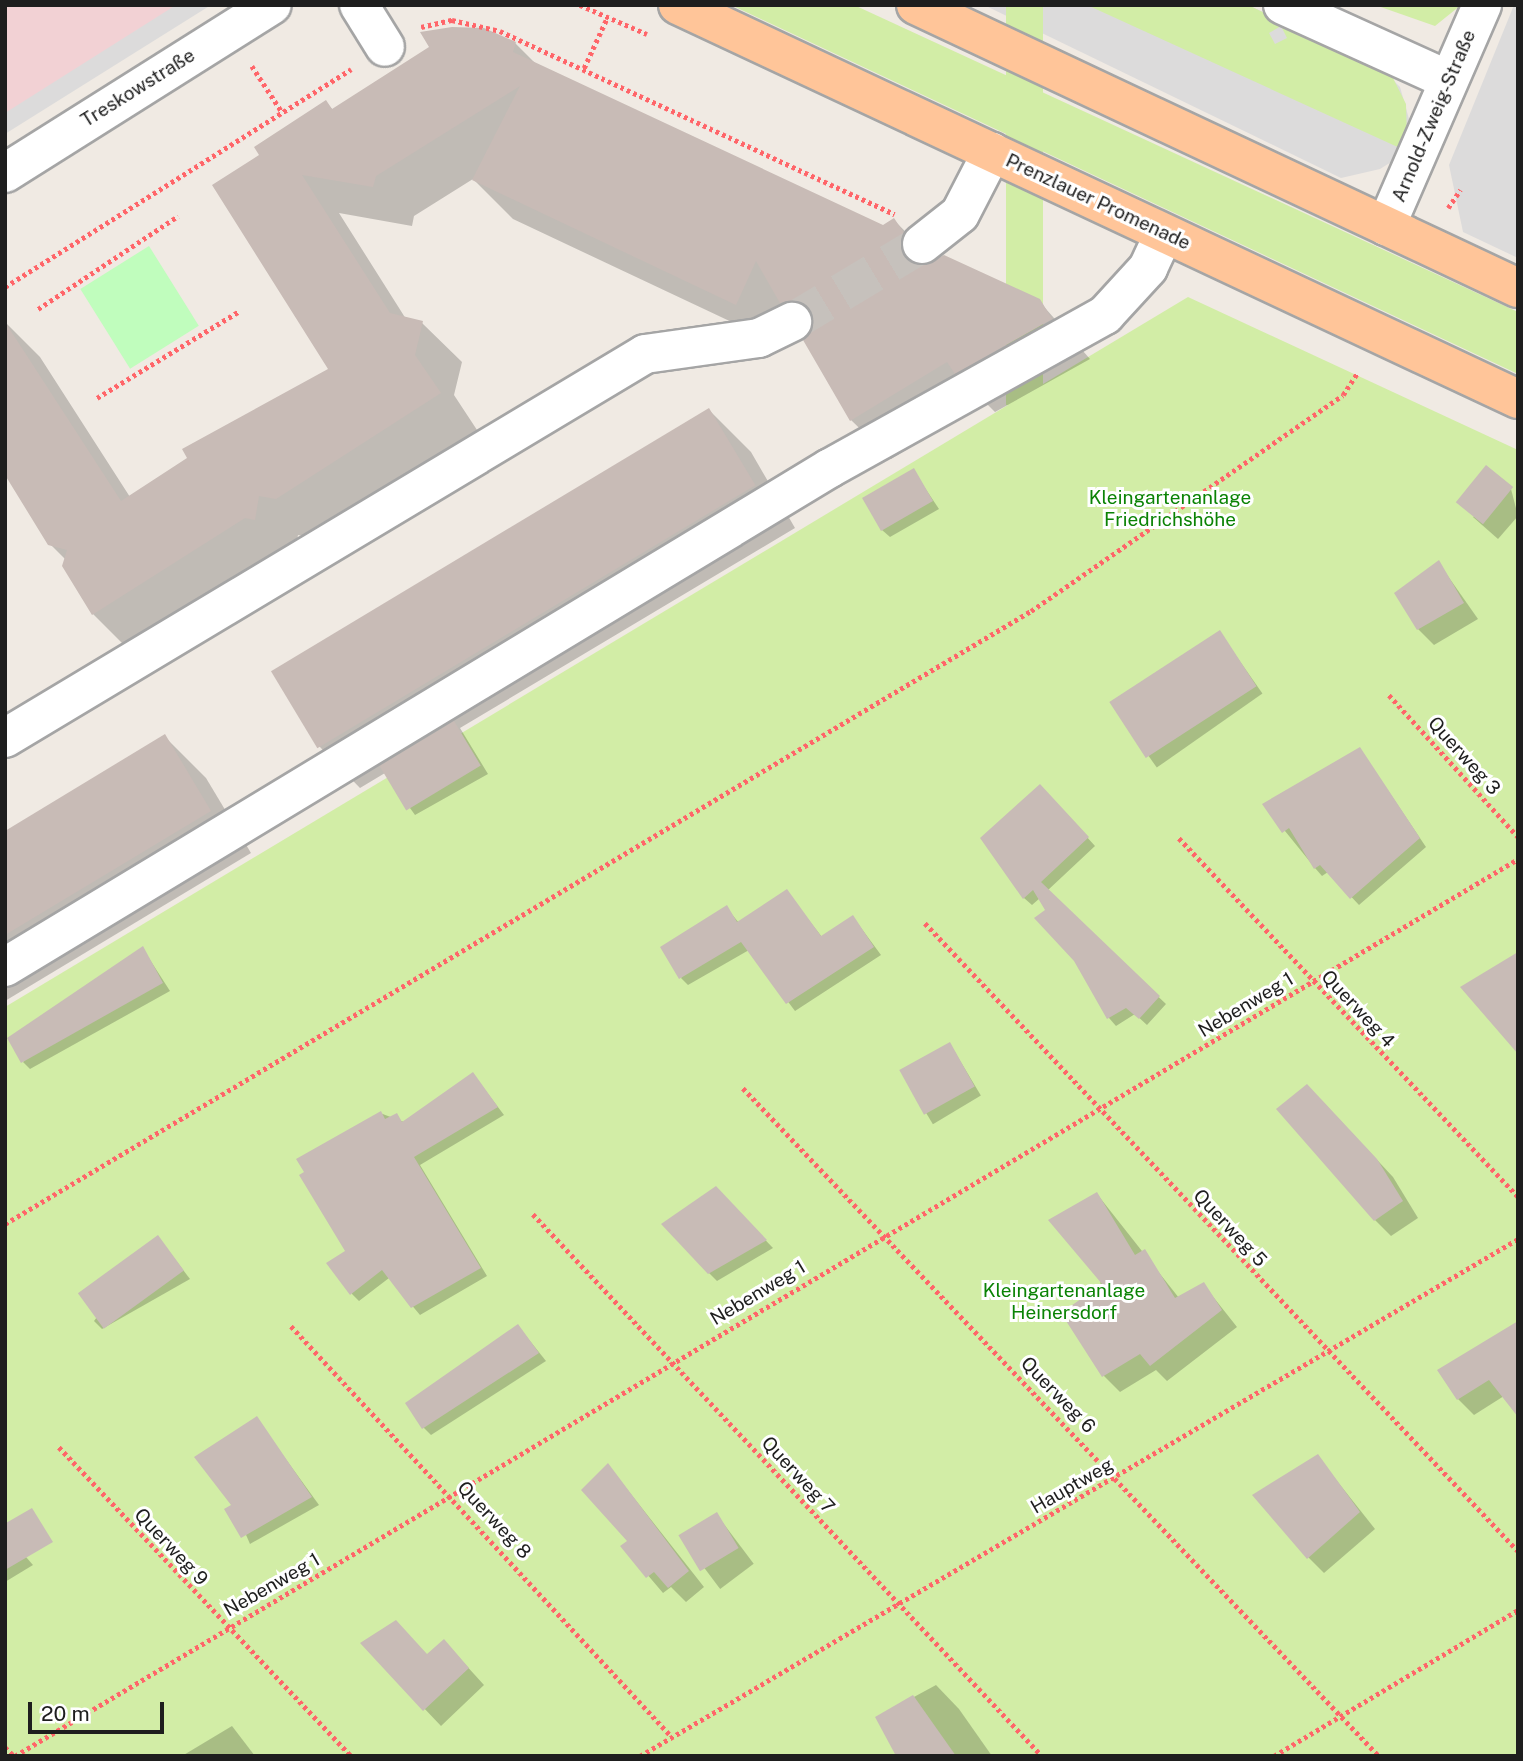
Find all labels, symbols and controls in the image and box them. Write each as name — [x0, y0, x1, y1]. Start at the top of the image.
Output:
street label: Arnold-Zweig-Straße — [1387, 26, 1481, 206]
street label: Treskowstraße — [77, 44, 199, 132]
street label: Prenzlauer Promenade — [1002, 149, 1194, 255]
park label: Kleingartenanlage Friedrichshöhe — [1089, 487, 1251, 531]
street label: Querweg 3 — [1423, 712, 1505, 800]
street label: Querweg 4 — [1316, 966, 1400, 1052]
street label: Nebenweg 1 — [1194, 968, 1298, 1042]
street label: Querweg 5 — [1188, 1185, 1272, 1271]
street label: Nebenweg 1 — [706, 1256, 810, 1330]
park label: Kleingartenanlage Heinersdorf — [983, 1280, 1145, 1324]
street label: Querweg 6 — [1016, 1352, 1100, 1438]
street label: Querweg 7 — [757, 1432, 839, 1518]
street label: Hauptweg — [1027, 1453, 1117, 1519]
street label: Querweg 8 — [452, 1476, 536, 1564]
street label: Querweg 9 — [129, 1504, 213, 1590]
street label: Nebenweg 1 — [220, 1548, 324, 1622]
scale bar — [32, 1688, 168, 1732]
text: 20 m — [41, 1701, 90, 1726]

